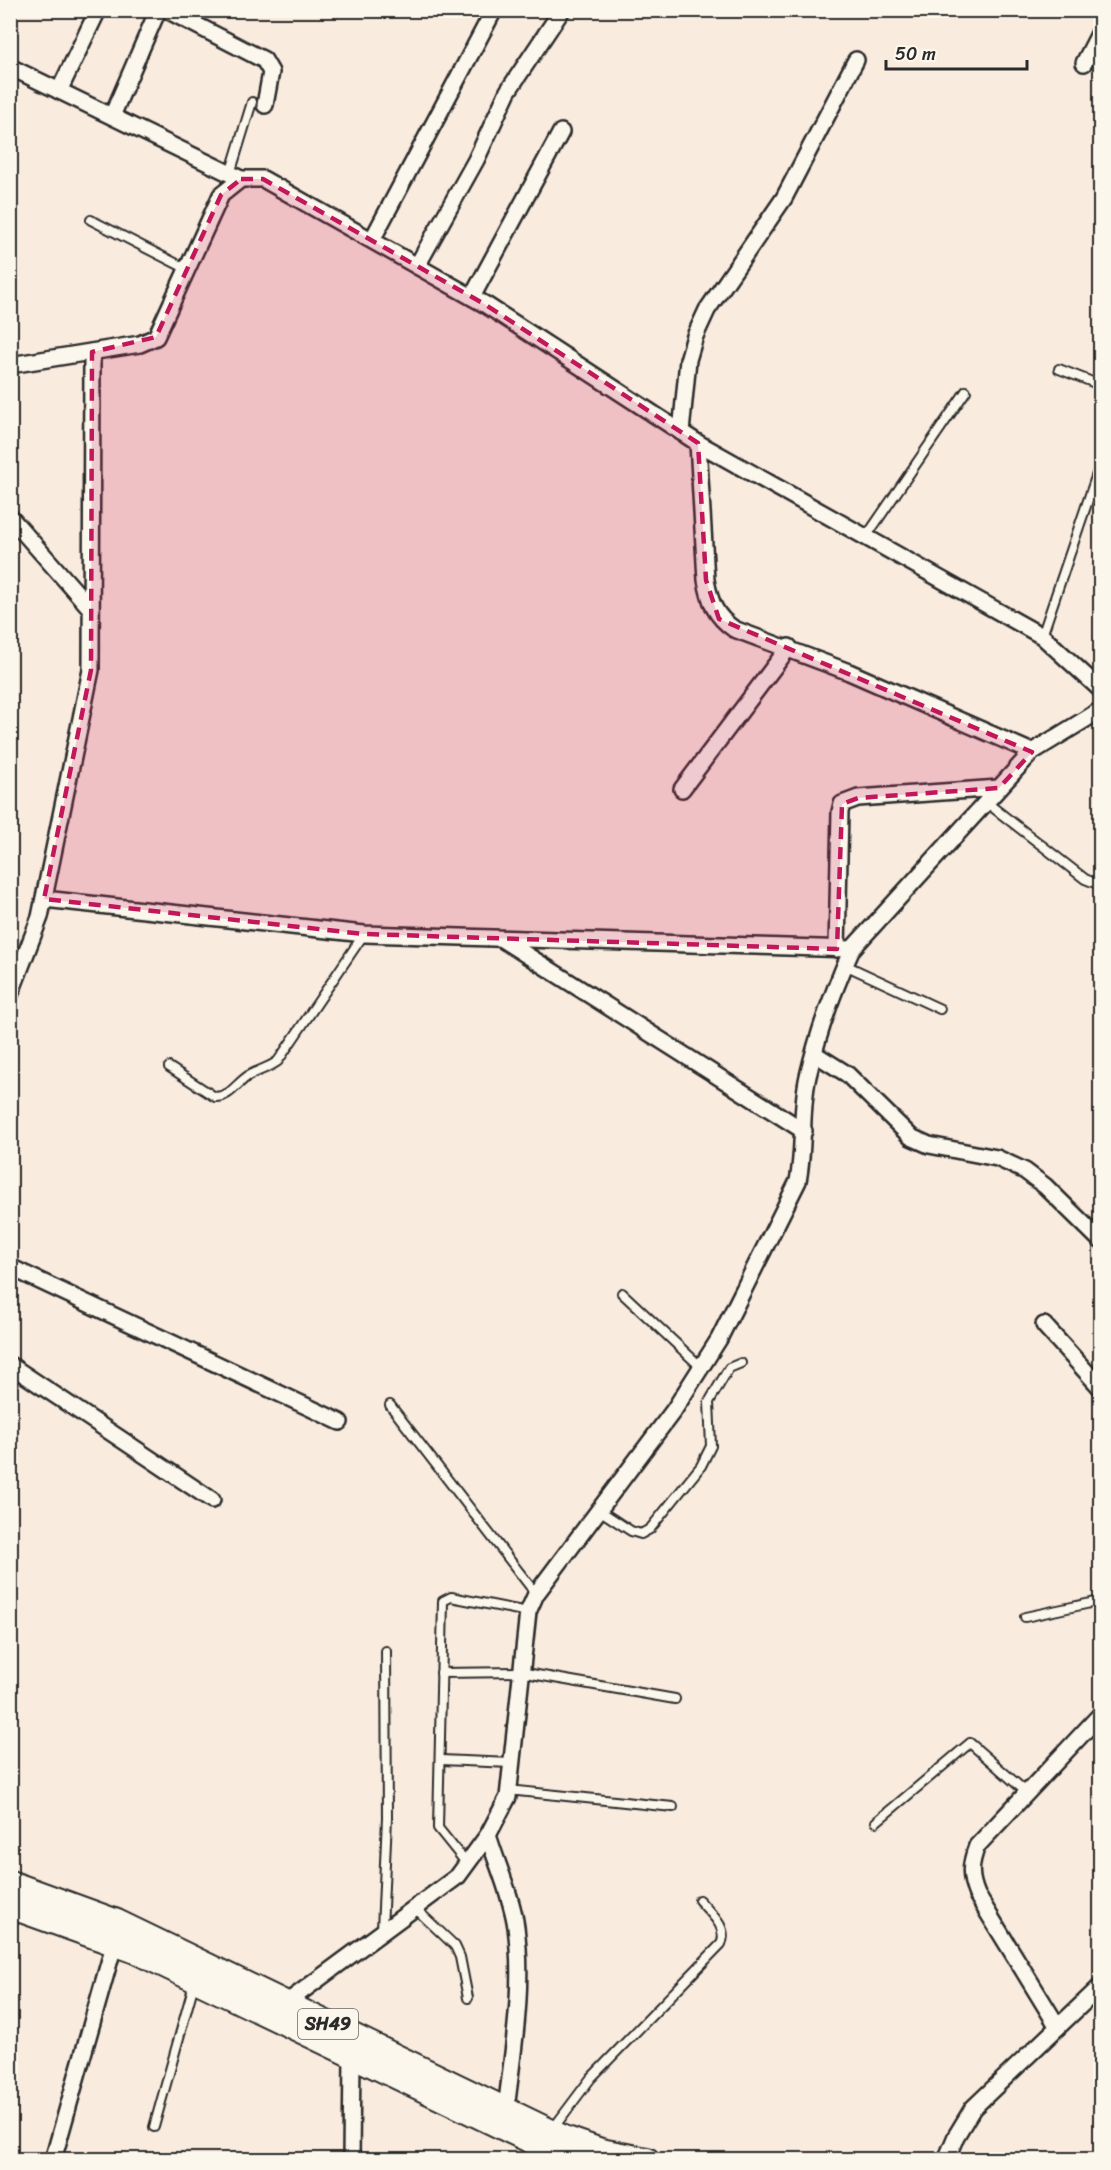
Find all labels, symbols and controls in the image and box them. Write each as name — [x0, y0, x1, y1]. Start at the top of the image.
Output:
scale bar — [886, 33, 1027, 71]
text: 50 m — [895, 38, 936, 70]
road number: SH49 — [298, 2009, 358, 2039]

